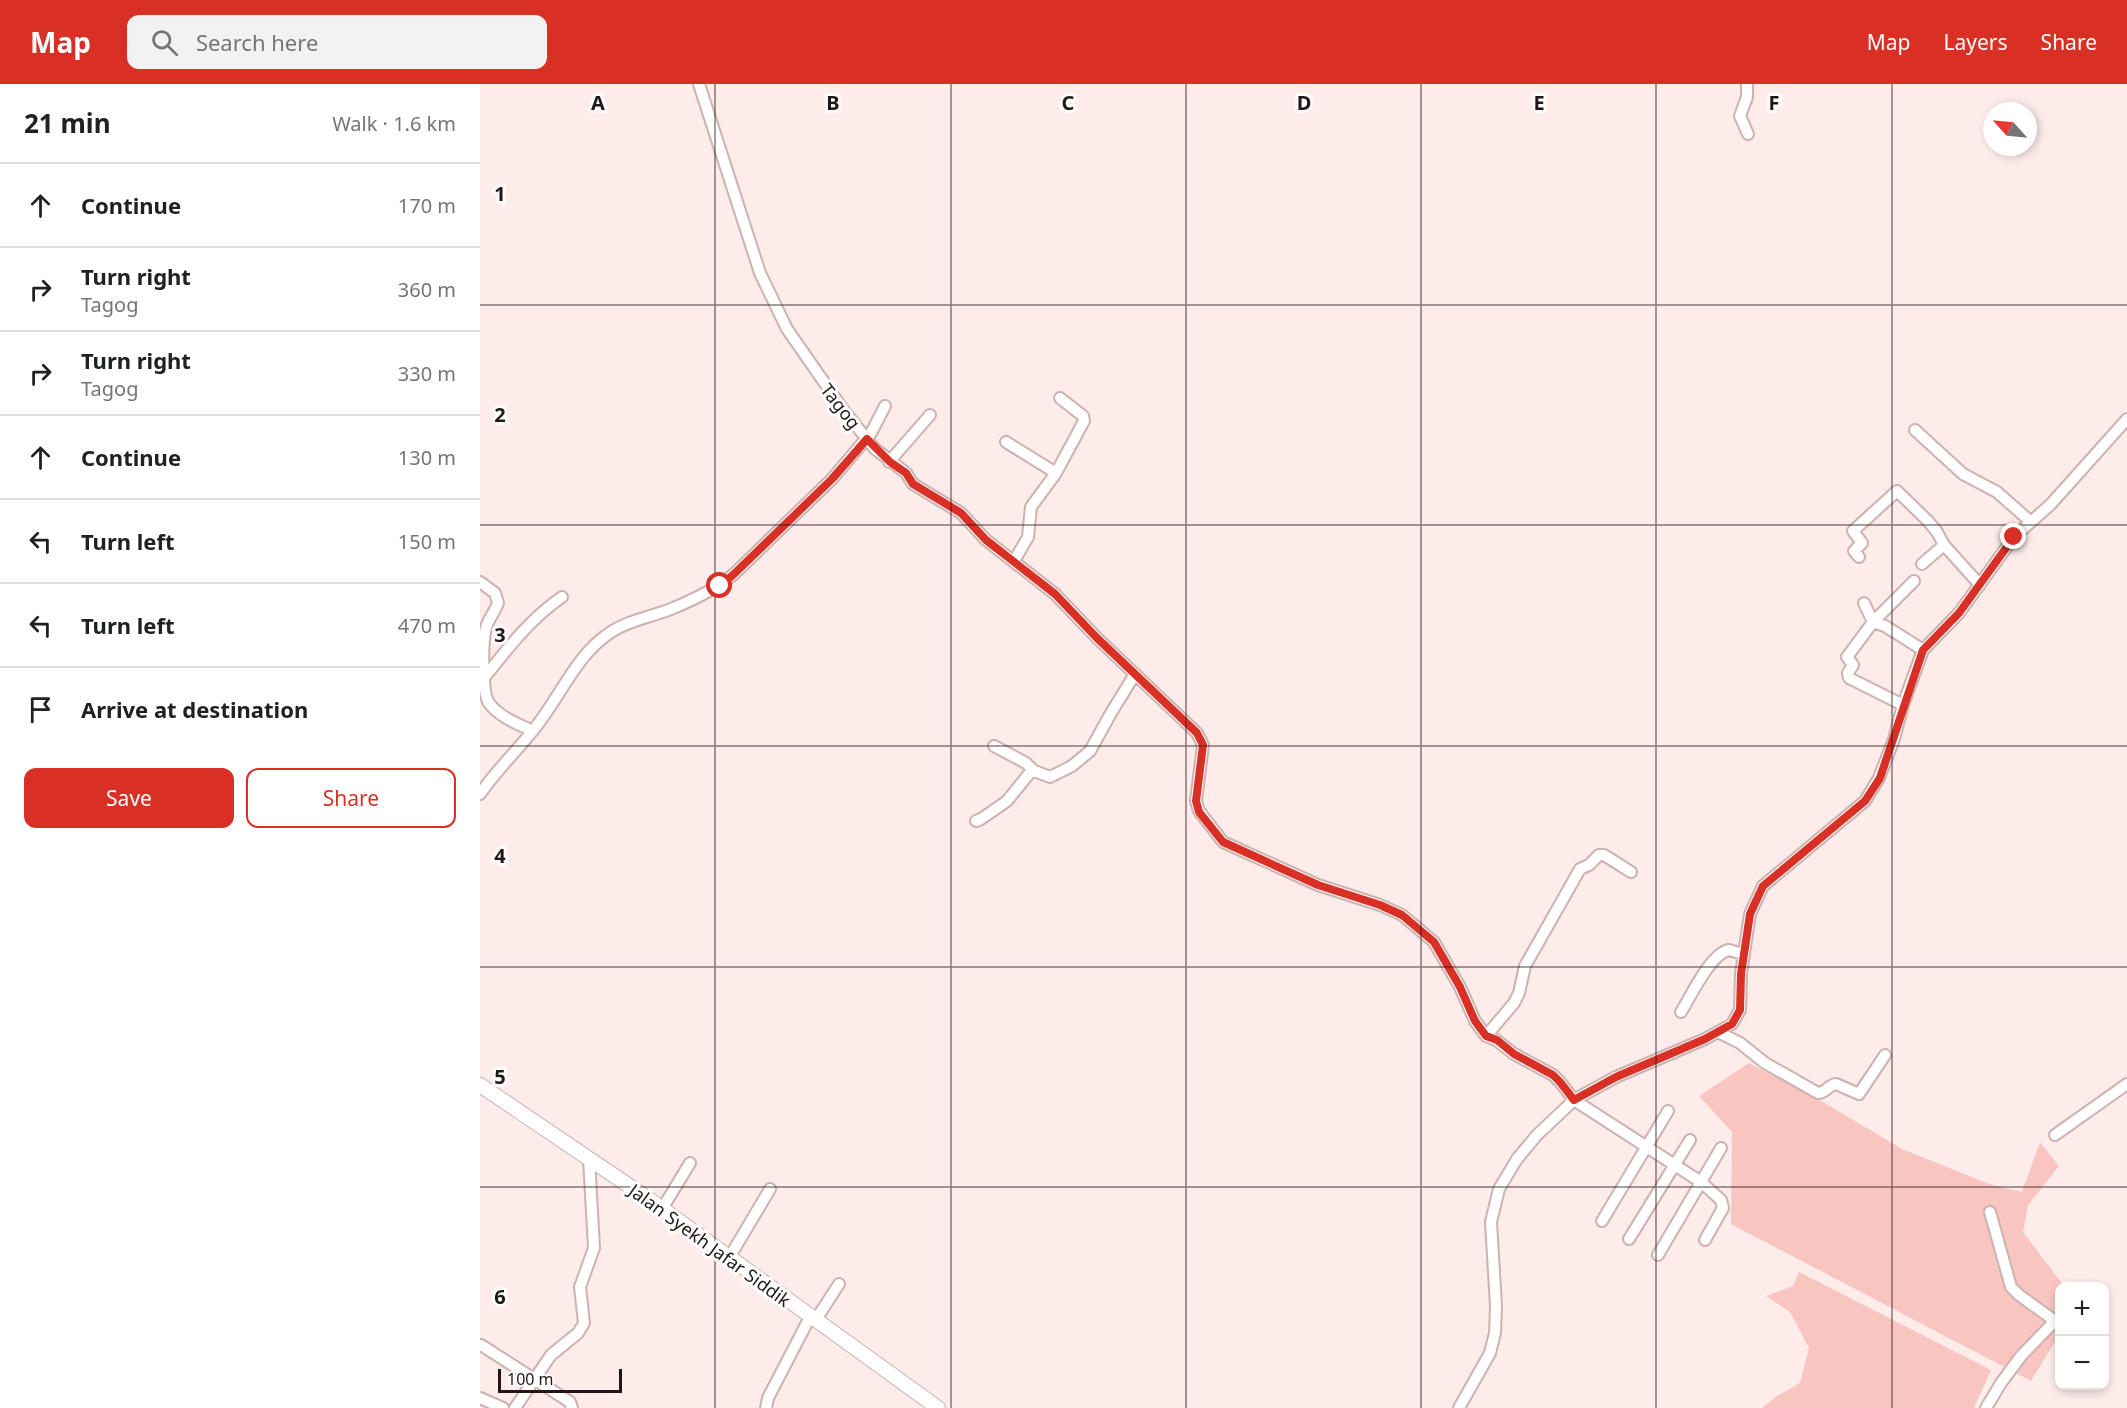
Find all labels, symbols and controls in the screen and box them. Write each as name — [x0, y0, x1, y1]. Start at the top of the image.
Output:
search box — [127, 15, 547, 69]
text: Map — [30, 23, 91, 61]
icon: search — [148, 26, 181, 59]
text: Search here — [196, 27, 318, 57]
text: Map — [1867, 28, 1911, 56]
text: Layers — [1944, 28, 2008, 56]
text: Share — [2041, 28, 2097, 56]
text: A — [591, 89, 605, 116]
text: B — [826, 89, 840, 116]
text: C — [1062, 89, 1075, 116]
text: D — [1297, 89, 1311, 116]
text: E — [1533, 89, 1545, 116]
text: F — [1769, 89, 1779, 116]
north arrow — [1983, 102, 2037, 156]
text: 21 min — [24, 105, 111, 141]
text: Walk · 1.6 km — [332, 110, 456, 137]
text: 1 — [494, 180, 506, 207]
icon: ahead — [24, 189, 57, 222]
text: Continue — [81, 190, 181, 220]
text: 170 m — [398, 192, 456, 219]
text: Turn right — [81, 261, 191, 291]
icon: right — [24, 273, 57, 306]
text: 360 m — [398, 276, 456, 303]
text: Tagog — [81, 291, 138, 318]
text: Turn right — [81, 345, 191, 375]
icon: right — [24, 357, 57, 390]
text: 330 m — [398, 360, 456, 387]
text: Tagog — [81, 375, 138, 402]
street label: Tagog — [816, 378, 866, 434]
text: 2 — [494, 401, 506, 428]
icon: ahead — [24, 441, 57, 474]
text: Continue — [81, 442, 181, 472]
text: 130 m — [398, 444, 456, 471]
route end — [2000, 523, 2026, 549]
icon: left — [24, 525, 57, 558]
text: Turn left — [81, 526, 175, 556]
text: 150 m — [398, 528, 456, 555]
route start — [706, 572, 732, 598]
icon: left — [24, 609, 57, 642]
text: Turn left — [81, 610, 175, 640]
text: 470 m — [398, 612, 456, 639]
text: 3 — [494, 621, 506, 648]
icon: arrive — [24, 693, 57, 726]
text: Arrive at destination — [81, 694, 308, 724]
button: Save — [24, 768, 234, 828]
button: Share — [246, 768, 456, 828]
text: 4 — [494, 842, 506, 869]
text: 5 — [494, 1063, 506, 1090]
street label: Jalan Syekh Jafar Siddik — [623, 1177, 796, 1312]
map controls — [2055, 1282, 2109, 1390]
button: + — [2055, 1282, 2109, 1336]
text: 6 — [494, 1283, 506, 1310]
button: − — [2055, 1336, 2109, 1390]
scale bar — [498, 1366, 622, 1394]
text: 100 m — [507, 1368, 554, 1390]

